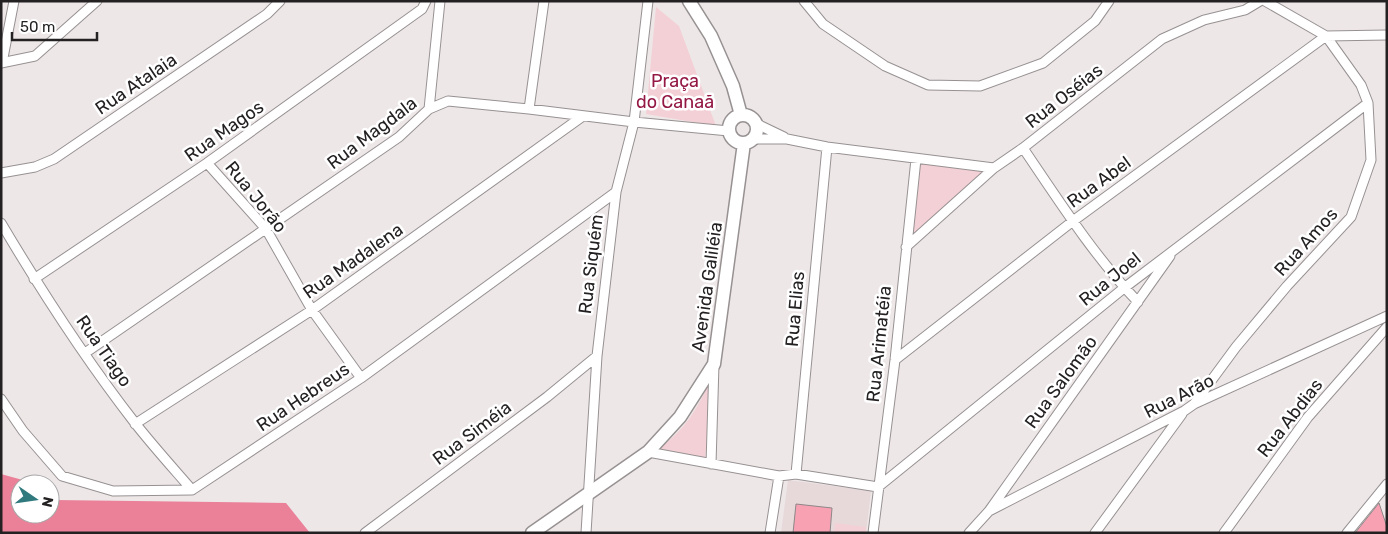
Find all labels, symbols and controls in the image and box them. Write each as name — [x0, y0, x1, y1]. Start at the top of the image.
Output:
scale bar — [12, 10, 98, 42]
text: 50 m — [20, 18, 55, 36]
street label: Rua Atalaia — [91, 49, 181, 119]
street label: Rua Oséias — [1021, 59, 1107, 133]
park label: Praça do Canaã — [636, 70, 714, 113]
street label: Rua Magdala — [323, 92, 421, 174]
street label: Rua Magos — [180, 96, 268, 166]
street label: Rua Abel — [1063, 151, 1135, 213]
street label: Rua Jorão — [220, 157, 292, 237]
street label: Rua Amos — [1270, 203, 1342, 281]
street label: Rua Siquém — [574, 213, 608, 315]
street label: Rua Madalena — [299, 218, 407, 304]
street label: Avenida Galiléia — [687, 220, 727, 354]
street label: Rua Joel — [1075, 247, 1145, 311]
street label: Rua Elias — [781, 270, 809, 348]
street label: Rua Arimatéia — [862, 285, 896, 403]
street label: Rua Tiago — [71, 311, 137, 391]
street label: Rua Salomão — [1020, 331, 1102, 433]
street label: Rua Hebreus — [252, 358, 354, 436]
street label: Rua Arão — [1140, 369, 1218, 423]
street label: Rua Abdias — [1253, 374, 1327, 462]
street label: Rua Siméia — [428, 396, 516, 470]
north arrow — [10, 474, 60, 524]
text: N — [38, 495, 57, 509]

